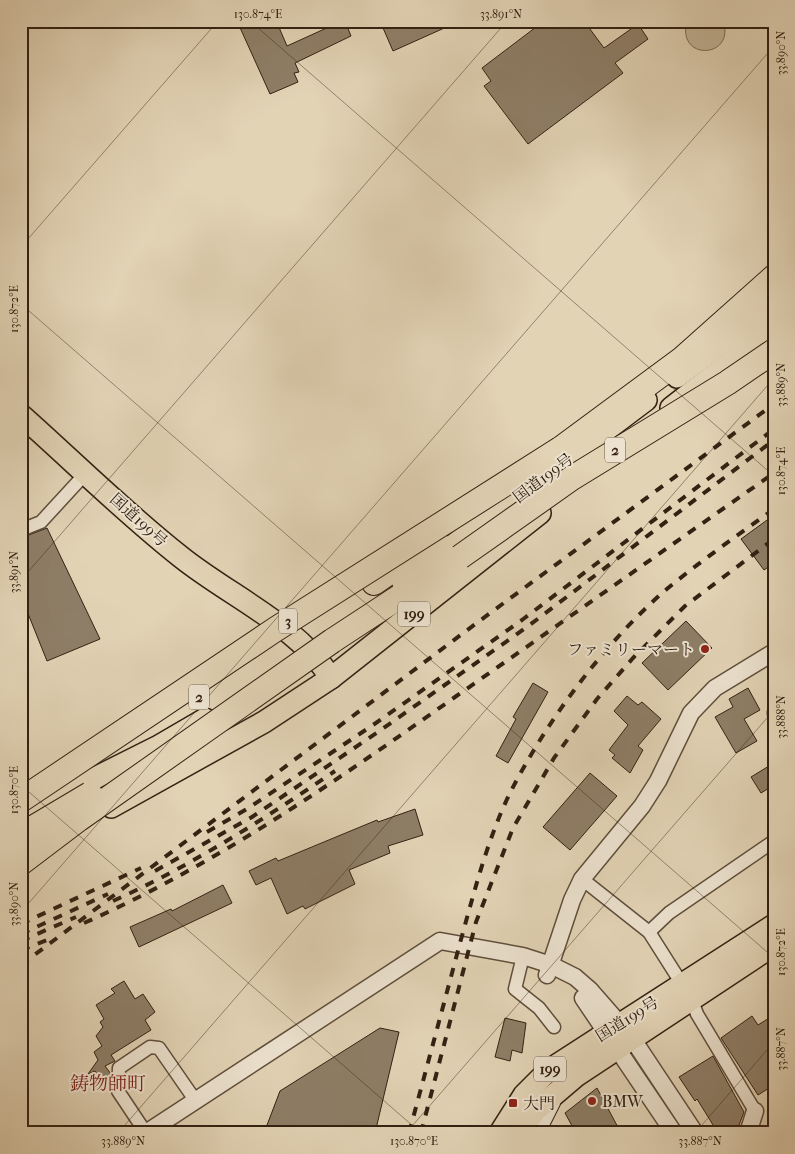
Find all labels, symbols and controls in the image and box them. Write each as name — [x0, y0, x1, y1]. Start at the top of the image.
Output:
text: 130.874°E — [234, 7, 282, 21]
text: 33.891°N — [480, 7, 522, 21]
text: 33.890°N — [774, 31, 788, 75]
text: 130.872°E — [7, 285, 21, 333]
text: 33.889°N — [774, 363, 788, 407]
road number: 2 — [605, 438, 625, 462]
text: 130.874°E — [774, 447, 788, 495]
street label: 国道199号 — [509, 449, 577, 507]
street label: 国道199号 — [106, 489, 172, 551]
text: 33.891°N — [7, 551, 21, 593]
road number: 199 — [398, 602, 430, 626]
road number: 3 — [279, 608, 297, 634]
place label: ファミリーマート — [567, 640, 695, 659]
marker: ファミリーマート — [699, 643, 711, 655]
road number: 2 — [189, 684, 209, 710]
text: 33.888°N — [774, 695, 788, 739]
text: 130.870°E — [7, 766, 21, 814]
text: 33.890°N — [7, 882, 21, 926]
text: 130.872°E — [774, 928, 788, 976]
street label: 国道199号 — [592, 992, 662, 1046]
text: 33.887°N — [774, 1027, 788, 1071]
road number: 199 — [534, 1056, 566, 1082]
district label: 鋳物師町 — [70, 1073, 146, 1095]
place label: BMW — [602, 1092, 644, 1111]
place label: 大門 — [523, 1094, 555, 1113]
marker: BMW — [586, 1095, 598, 1107]
marker: 大門 — [507, 1097, 519, 1109]
text: 33.889°N — [101, 1134, 145, 1148]
text: 130.870°E — [390, 1134, 438, 1148]
text: 33.887°N — [678, 1134, 722, 1148]

